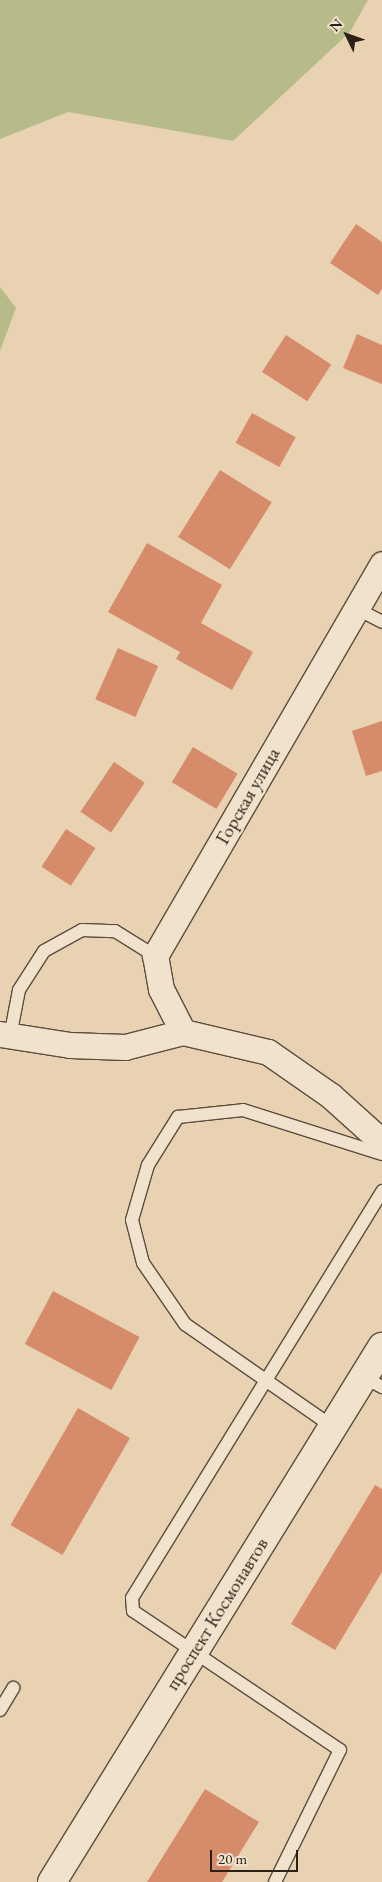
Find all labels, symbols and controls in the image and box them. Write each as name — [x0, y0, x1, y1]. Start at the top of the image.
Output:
north arrow — [322, 10, 372, 60]
text: N — [325, 15, 346, 35]
street label: Горская улица — [211, 744, 285, 848]
street label: проспект Космонавтов — [161, 1534, 273, 1694]
scale bar — [212, 1840, 300, 1872]
text: 20 m — [218, 1849, 247, 1868]

